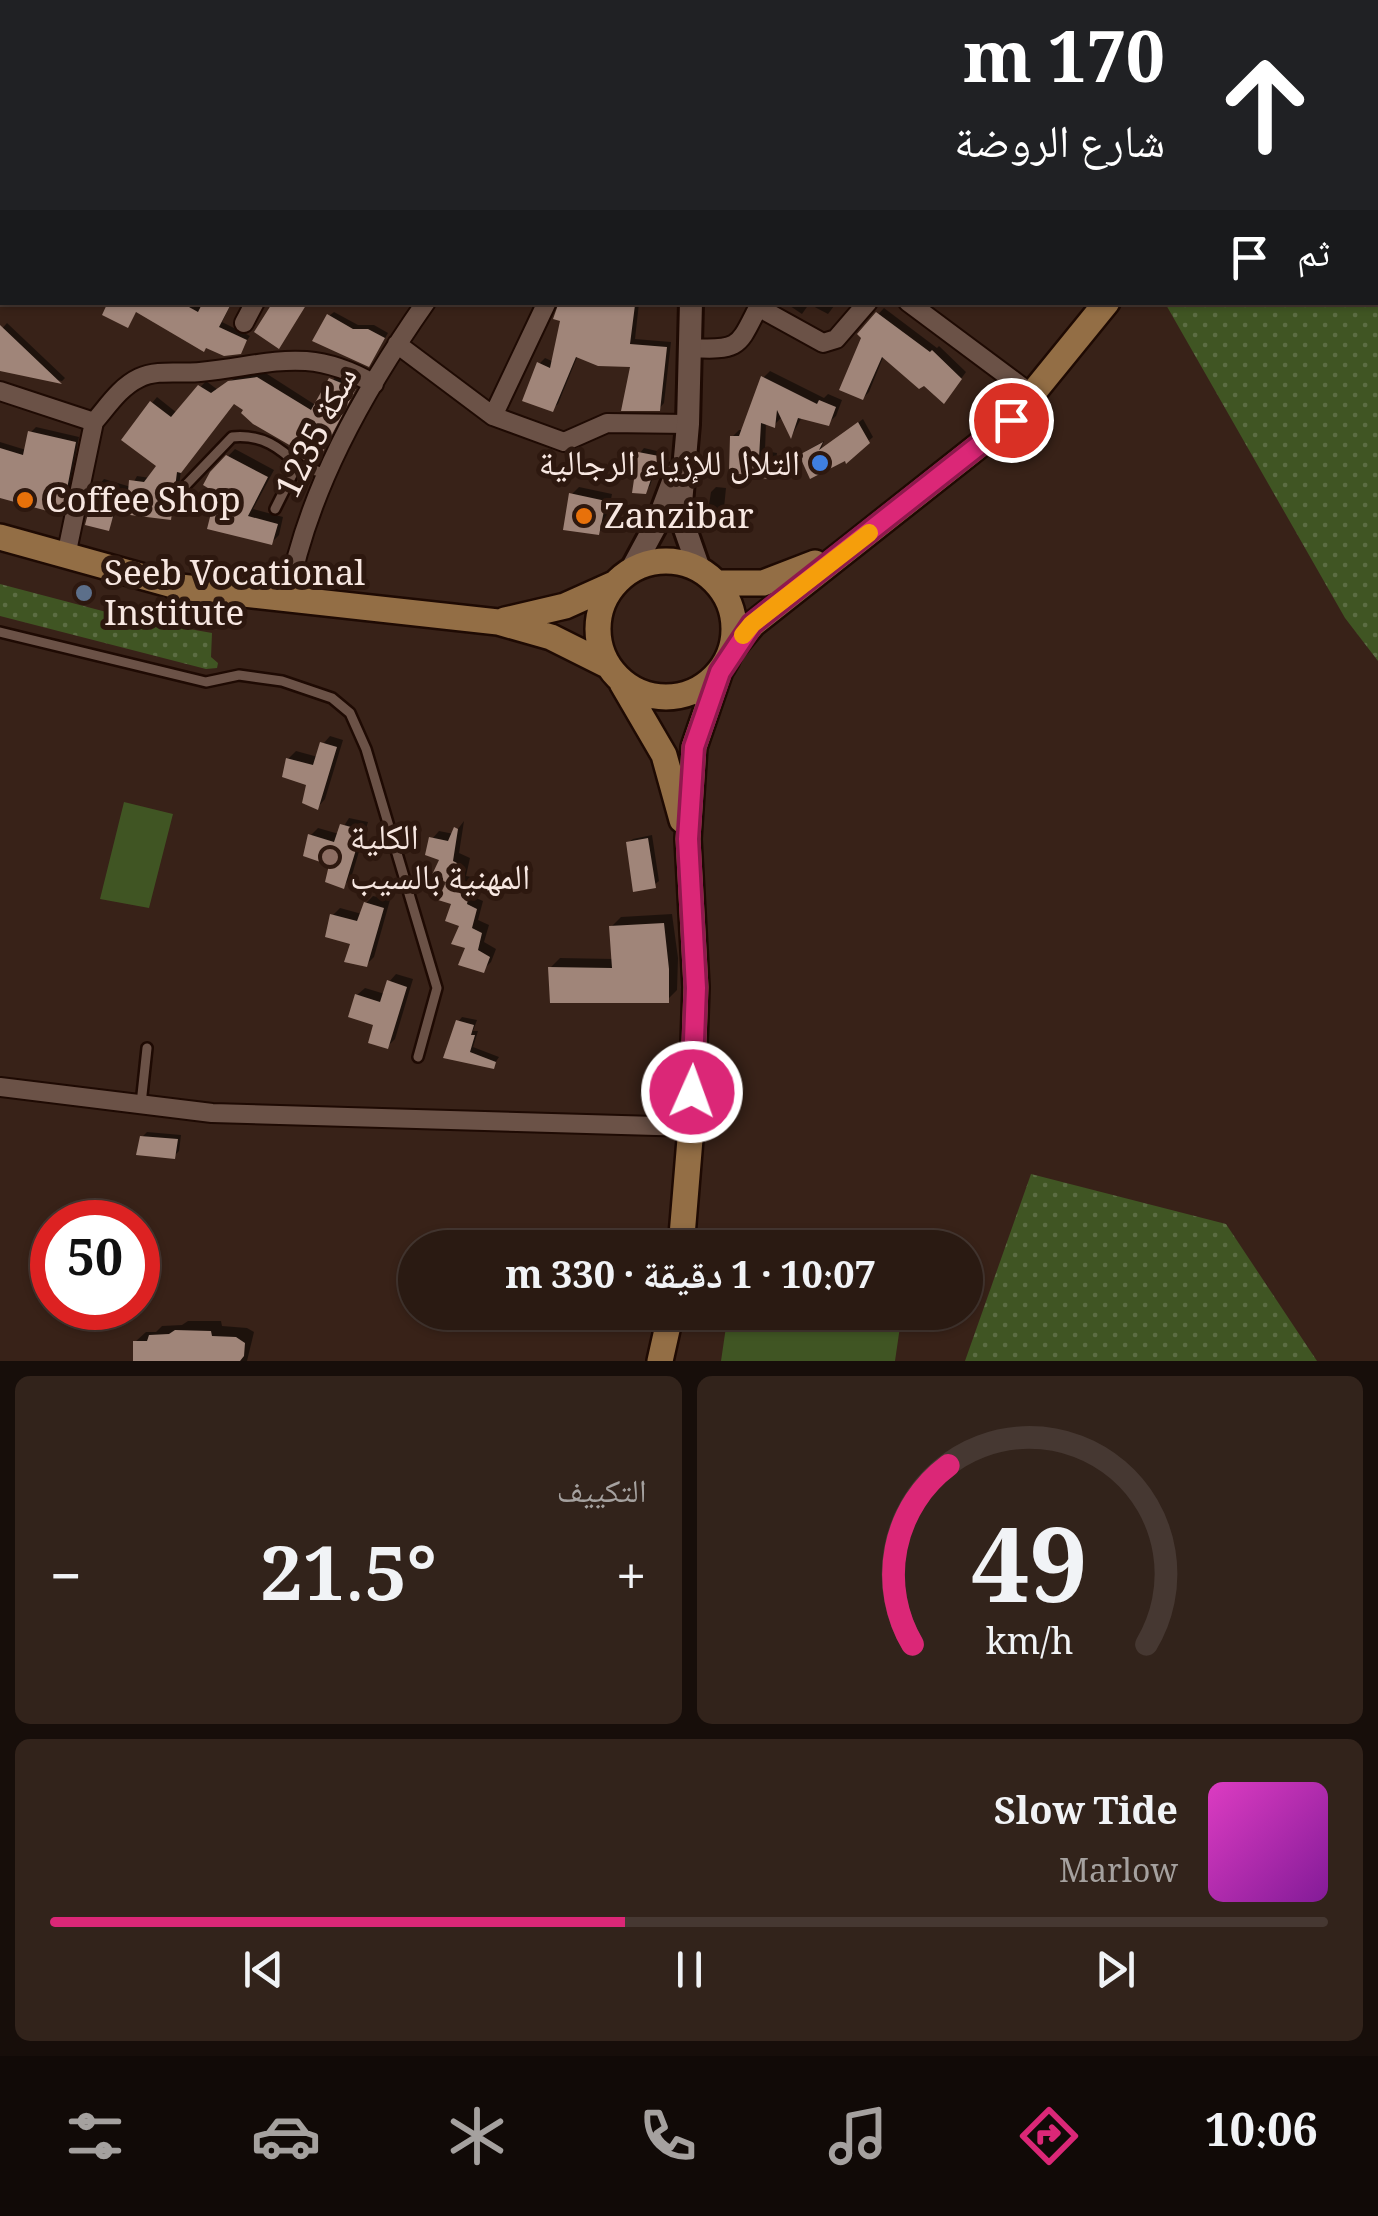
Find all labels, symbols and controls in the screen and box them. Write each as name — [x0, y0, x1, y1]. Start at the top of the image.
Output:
text: 170 m — [963, 7, 1165, 126]
icon: ahead — [1200, 40, 1330, 170]
text: شارع الروضة — [954, 109, 1165, 186]
text: ثم — [1297, 225, 1330, 290]
icon: arrive — [1222, 230, 1277, 285]
street label: سكة 1235 — [263, 358, 377, 510]
pin — [969, 378, 1054, 463]
icon: arrive — [984, 393, 1039, 448]
place label: التلال للإزياء الرجالية — [539, 438, 800, 497]
marker: التلال للإزياء الرجالية — [809, 452, 831, 474]
place label: Coffee Shop — [45, 475, 241, 534]
marker: Coffee Shop — [14, 489, 36, 511]
place label: Zanzibar — [604, 491, 754, 550]
marker: Zanzibar — [573, 505, 595, 527]
place label: Seeb Vocational Institute — [104, 548, 365, 647]
marker: Seeb Vocational Institute — [73, 582, 95, 604]
place label: الكلية المهنية بالسيب — [350, 812, 530, 911]
marker: الكلية المهنية بالسيب — [319, 846, 341, 868]
position arrow — [640, 1040, 744, 1144]
speed limit sign: 50 — [30, 1200, 160, 1330]
text: 10:07 · 1 دقيقة · 330 m — [505, 1247, 876, 1312]
text: التكييف — [557, 1468, 647, 1522]
text: 49 — [972, 1491, 1088, 1668]
text: 21.5° — [261, 1520, 437, 1648]
text: − — [50, 1537, 82, 1631]
text: + — [616, 1537, 647, 1631]
text: km/h — [986, 1616, 1074, 1677]
text: Slow Tide — [994, 1783, 1178, 1848]
text: Marlow — [1059, 1848, 1178, 1902]
icon: previous — [236, 1942, 291, 1997]
icon: pause — [662, 1942, 717, 1997]
icon: next — [1088, 1942, 1143, 1997]
text: 10:06 — [1205, 2098, 1318, 2175]
icon: filters — [60, 2101, 130, 2171]
icon: car — [251, 2101, 321, 2171]
icon: climate — [442, 2101, 512, 2171]
icon: phone — [633, 2101, 703, 2171]
icon: music — [823, 2101, 893, 2171]
icon: directions — [1014, 2101, 1084, 2171]

